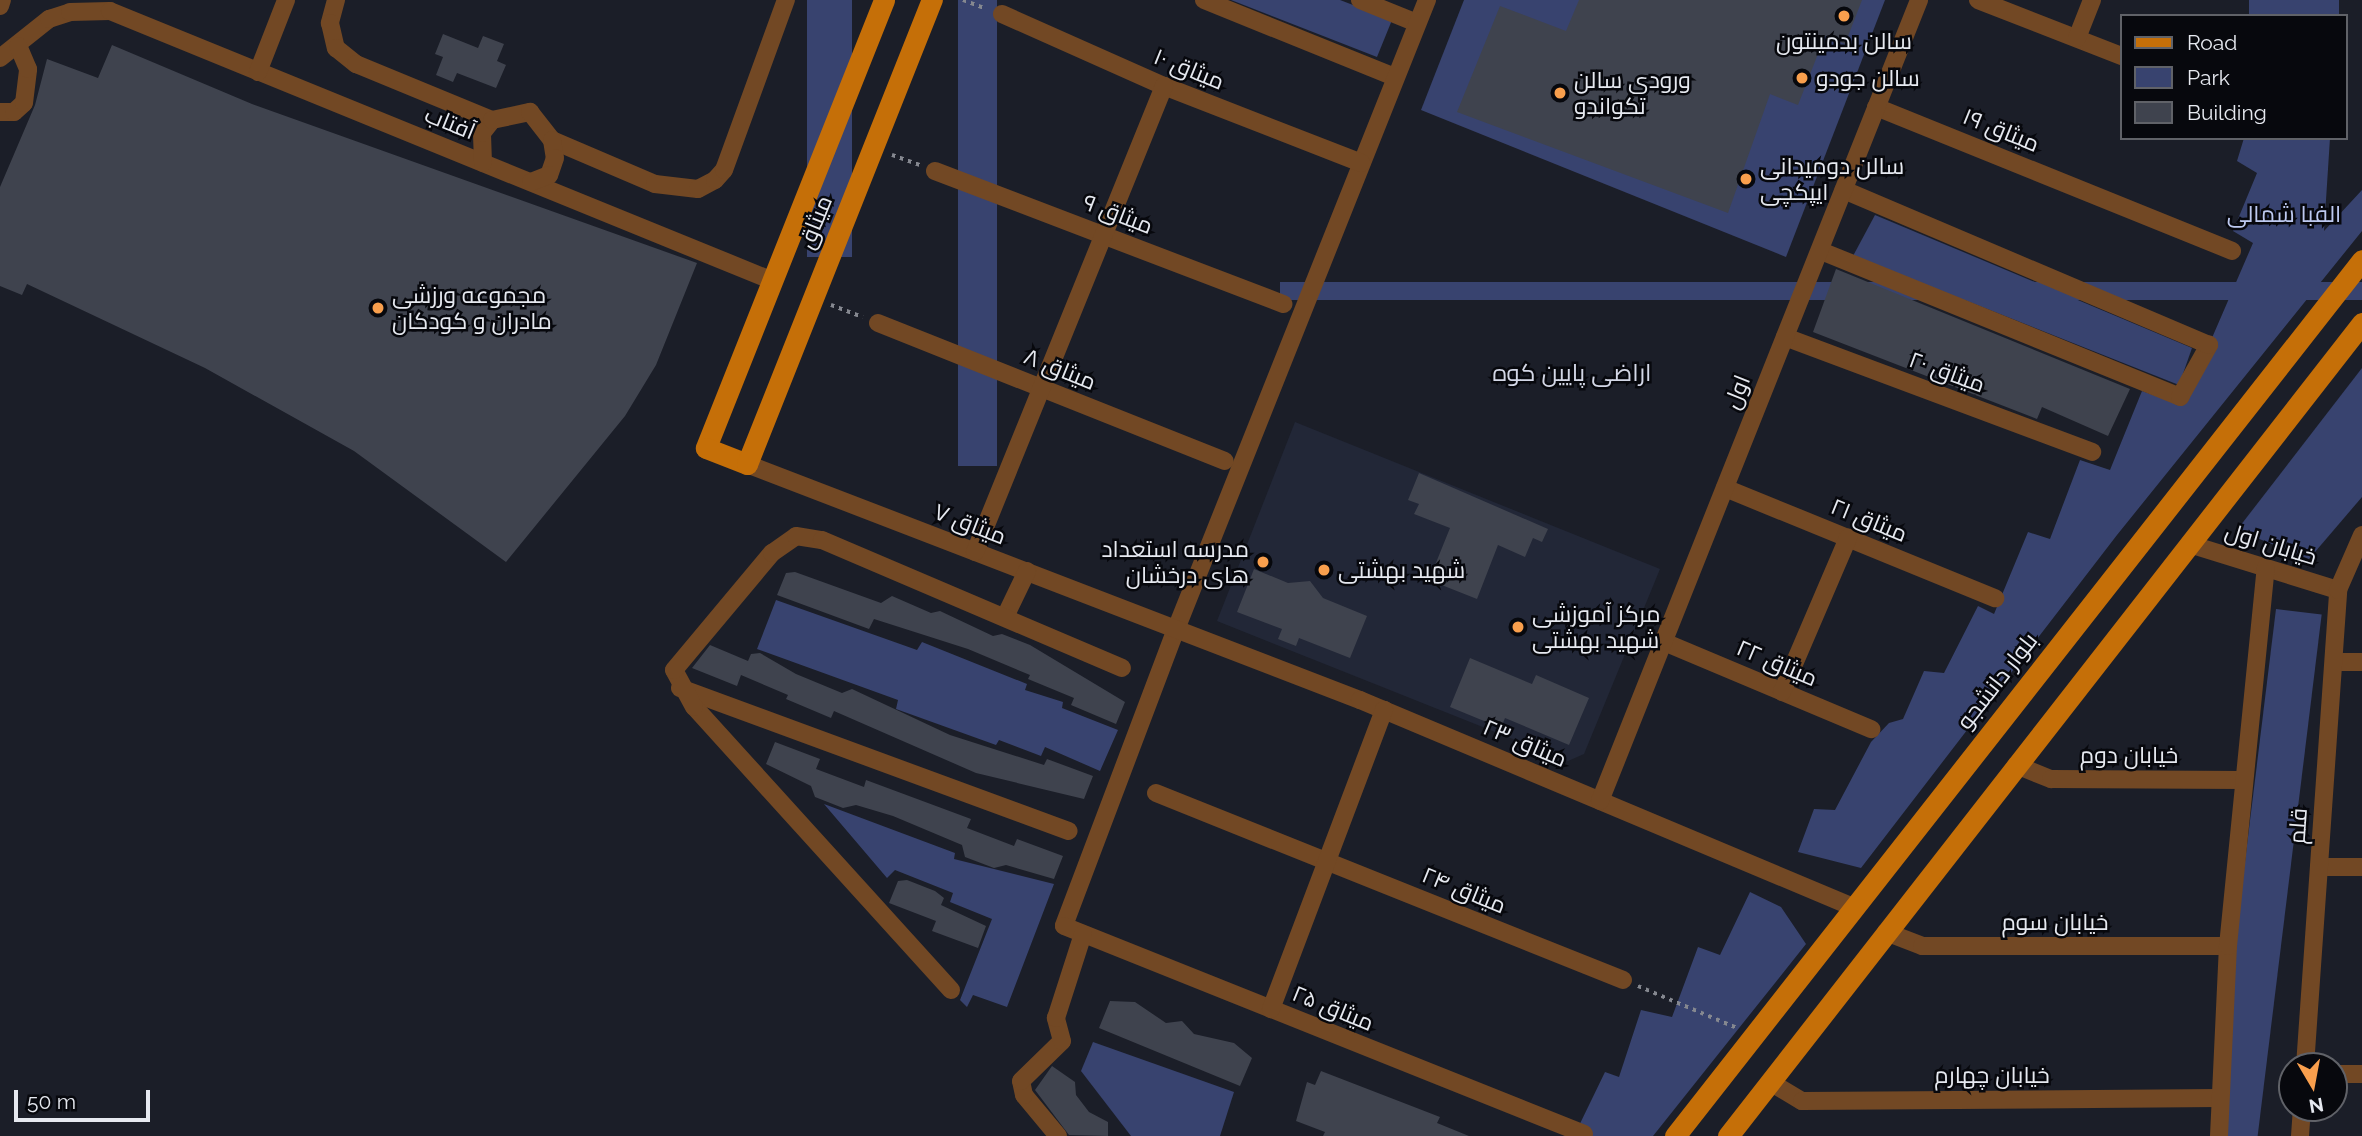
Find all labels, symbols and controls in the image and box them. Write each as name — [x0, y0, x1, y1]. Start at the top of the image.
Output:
marker: سالن بدمینتون — [1836, 8, 1852, 24]
legend — [2120, 14, 2348, 140]
place label: سالن بدمینتون — [1776, 27, 1912, 55]
text: Road — [2187, 30, 2237, 55]
street label: میثاق ۱۰ — [1150, 42, 1228, 96]
place label: سالن جودو — [1816, 64, 1920, 92]
text: Park — [2187, 65, 2230, 90]
place label: ورودی سالن تکواندو — [1574, 66, 1691, 120]
marker: سالن جودو — [1794, 70, 1810, 86]
marker: ورودی سالن تکواندو — [1552, 85, 1568, 101]
street label: آفتاب — [421, 100, 479, 146]
text: Building — [2187, 100, 2267, 125]
street label: میثاق ۱۹ — [1959, 102, 2043, 158]
place label: سالن دومیدانی ایپکچی — [1760, 152, 1904, 206]
marker: سالن دومیدانی ایپکچی — [1738, 171, 1754, 187]
street label: میثاق ۹ — [1079, 188, 1157, 240]
street label: میثاق — [792, 191, 838, 253]
park label: الفبا شمالی — [2227, 200, 2341, 228]
place label: مجموعه ورزشی مادران و کودکان — [392, 281, 552, 335]
marker: مجموعه ورزشی مادران و کودکان — [370, 300, 386, 316]
street label: میثاق ۸ — [1020, 342, 1100, 396]
street label: میثاق ۲۰ — [1905, 346, 1989, 398]
district label: اراضی پایین کوه — [1493, 359, 1651, 387]
street label: اول — [1718, 371, 1756, 413]
street label: میثاق ۲۱ — [1827, 492, 1911, 548]
street label: میثاق ۷ — [930, 498, 1010, 550]
street label: خیابان اول — [2222, 517, 2320, 571]
place label: مدرسه استعداد های درخشان — [1102, 535, 1249, 589]
marker: مدرسه استعداد های درخشان — [1255, 554, 1271, 570]
place label: شهید بهشتی — [1338, 556, 1465, 584]
marker: شهید بهشتی — [1316, 562, 1332, 578]
place label: مرکز آموزشی شهید بهشتی — [1532, 600, 1660, 654]
marker: مرکز آموزشی شهید بهشتی — [1510, 619, 1526, 635]
street label: بلوار دانشجو — [1951, 627, 2043, 735]
street label: میثاق ۲۲ — [1732, 634, 1822, 692]
street label: میثاق ۲۳ — [1479, 713, 1571, 773]
street label: خیابان دوم — [2080, 741, 2178, 769]
street label: قلم — [2283, 807, 2313, 845]
street label: میثاق ۲۴ — [1418, 861, 1510, 919]
street label: خیابان سوم — [2001, 908, 2109, 936]
street label: میثاق ۲۵ — [1288, 979, 1378, 1037]
north arrow — [2278, 1052, 2348, 1122]
street label: خیابان چهارم — [1934, 1061, 2050, 1089]
scale bar — [18, 1076, 154, 1120]
text: 50 m — [27, 1089, 76, 1114]
text: N — [2307, 1094, 2325, 1118]

